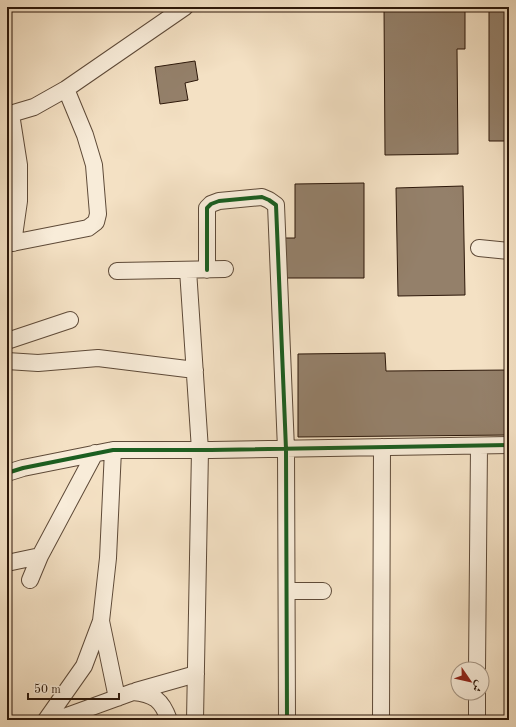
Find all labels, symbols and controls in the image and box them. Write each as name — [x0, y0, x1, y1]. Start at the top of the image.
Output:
north arrow — [450, 661, 490, 701]
scale bar — [28, 675, 119, 701]
text: ش — [469, 678, 485, 693]
text: 50 m — [34, 683, 61, 696]

